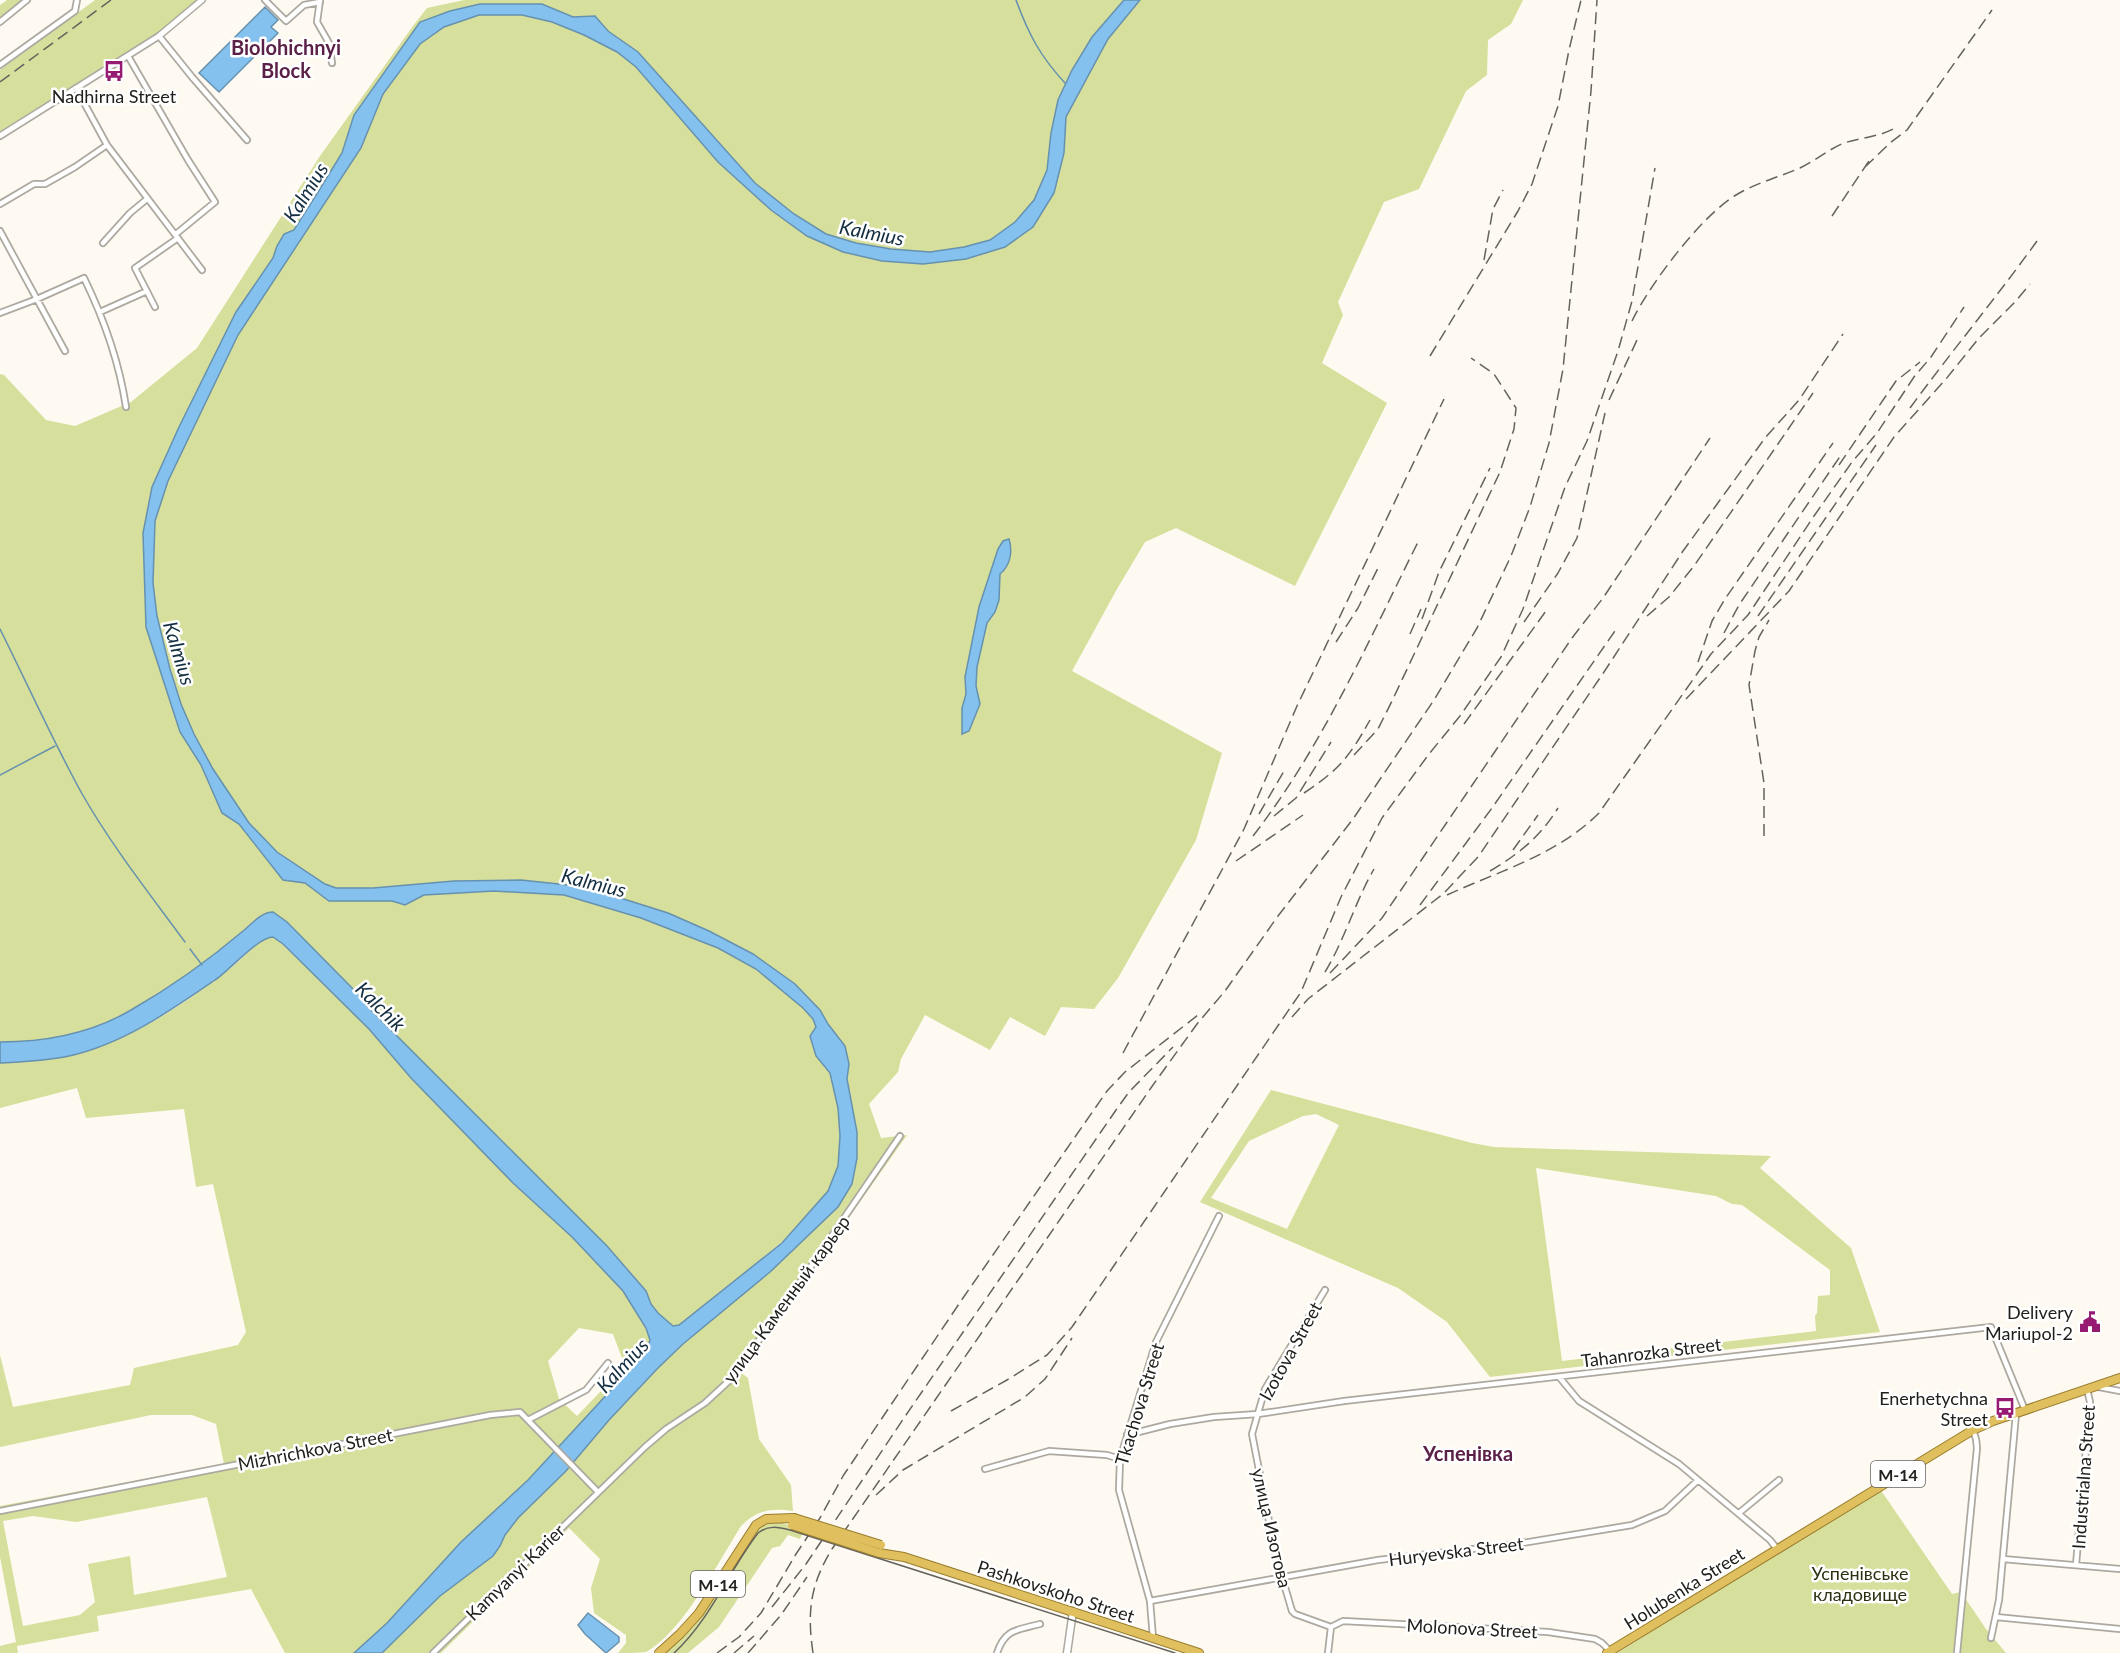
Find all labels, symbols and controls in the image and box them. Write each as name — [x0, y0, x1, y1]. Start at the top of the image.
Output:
district label: Biolohichnyi Block — [231, 35, 341, 82]
bus stop icon: Nadhirna Street — [102, 59, 126, 83]
place label: Nadhirna Street — [52, 85, 177, 107]
water label: Kalmius — [277, 158, 333, 226]
water label: Kalmius — [838, 214, 906, 250]
water label: Kalmius — [159, 618, 201, 688]
water label: Kalmius — [559, 862, 629, 902]
water label: Kalchik — [351, 976, 411, 1036]
street label: улица Каменный карьер — [718, 1211, 854, 1387]
street label: Izotova Street — [1254, 1297, 1326, 1404]
place label: Delivery Mariupol-2 — [1985, 1301, 2074, 1344]
public building icon: Delivery Mariupol-2 — [2078, 1310, 2102, 1334]
street label: Tahanrozka Street — [1580, 1332, 1723, 1372]
water label: Kalmius — [591, 1333, 653, 1397]
street label: Tkachova Street — [1110, 1339, 1168, 1468]
place label: Enerhetychna Street — [1879, 1387, 1989, 1430]
bus stop icon: Enerhetychna Street — [1993, 1396, 2017, 1420]
street label: Industrialna Street — [2067, 1404, 2099, 1550]
street label: Mizhrichkova Street — [236, 1423, 395, 1475]
district label: Успенівка — [1422, 1441, 1513, 1465]
road number: М-14 — [1871, 1461, 1925, 1487]
street label: улица Изотова — [1248, 1466, 1296, 1590]
street label: Kamyanyi Karier — [461, 1519, 569, 1625]
street label: Huryevska Street — [1387, 1532, 1525, 1570]
street label: Holubenka Street — [1620, 1542, 1749, 1634]
street label: Pashkovskoho Street — [975, 1555, 1138, 1627]
park label: Успенівське кладовище — [1812, 1562, 1908, 1605]
road number: М-14 — [691, 1571, 745, 1597]
street label: Molonova Street — [1406, 1614, 1539, 1642]

